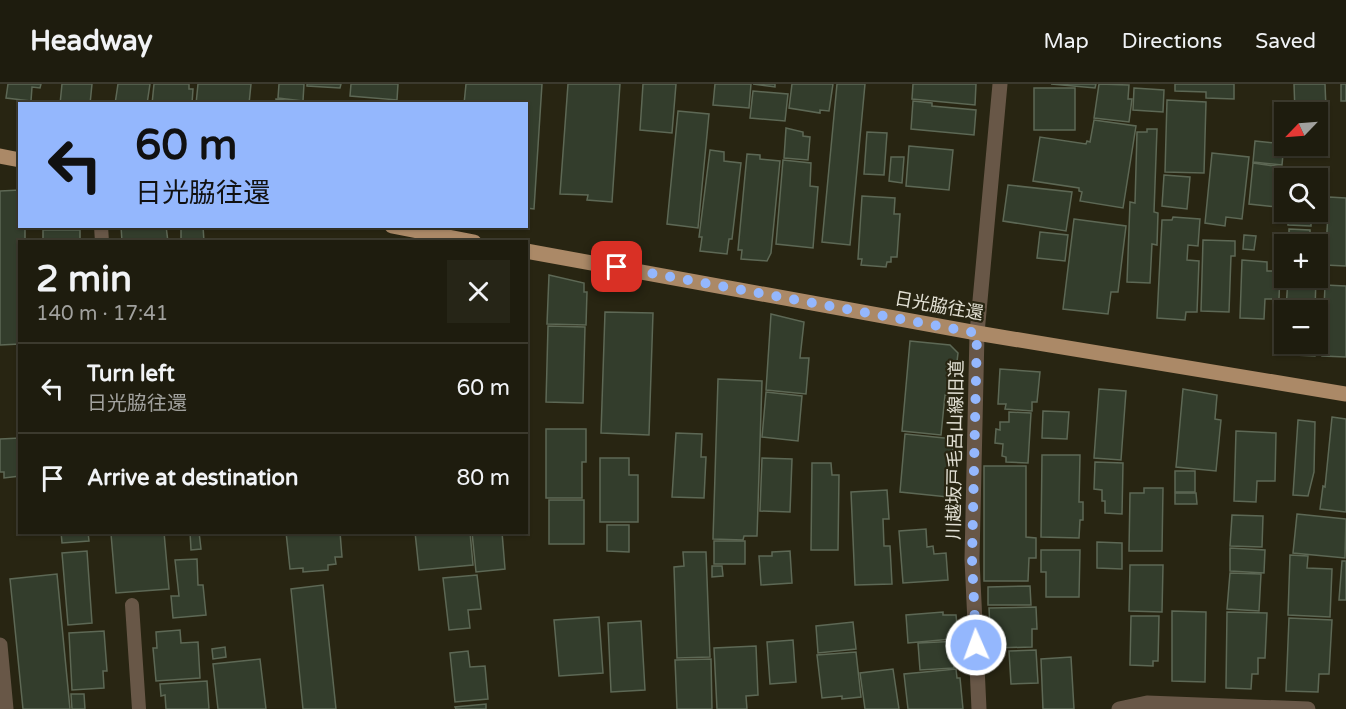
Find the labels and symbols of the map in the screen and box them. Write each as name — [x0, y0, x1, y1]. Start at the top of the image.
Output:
north arrow — [1274, 102, 1328, 156]
pin — [591, 241, 642, 292]
street label: 日光脇往還 — [893, 287, 985, 325]
street label: 川越坂戸毛呂山線旧道 — [942, 360, 968, 540]
position arrow — [944, 613, 1008, 677]

